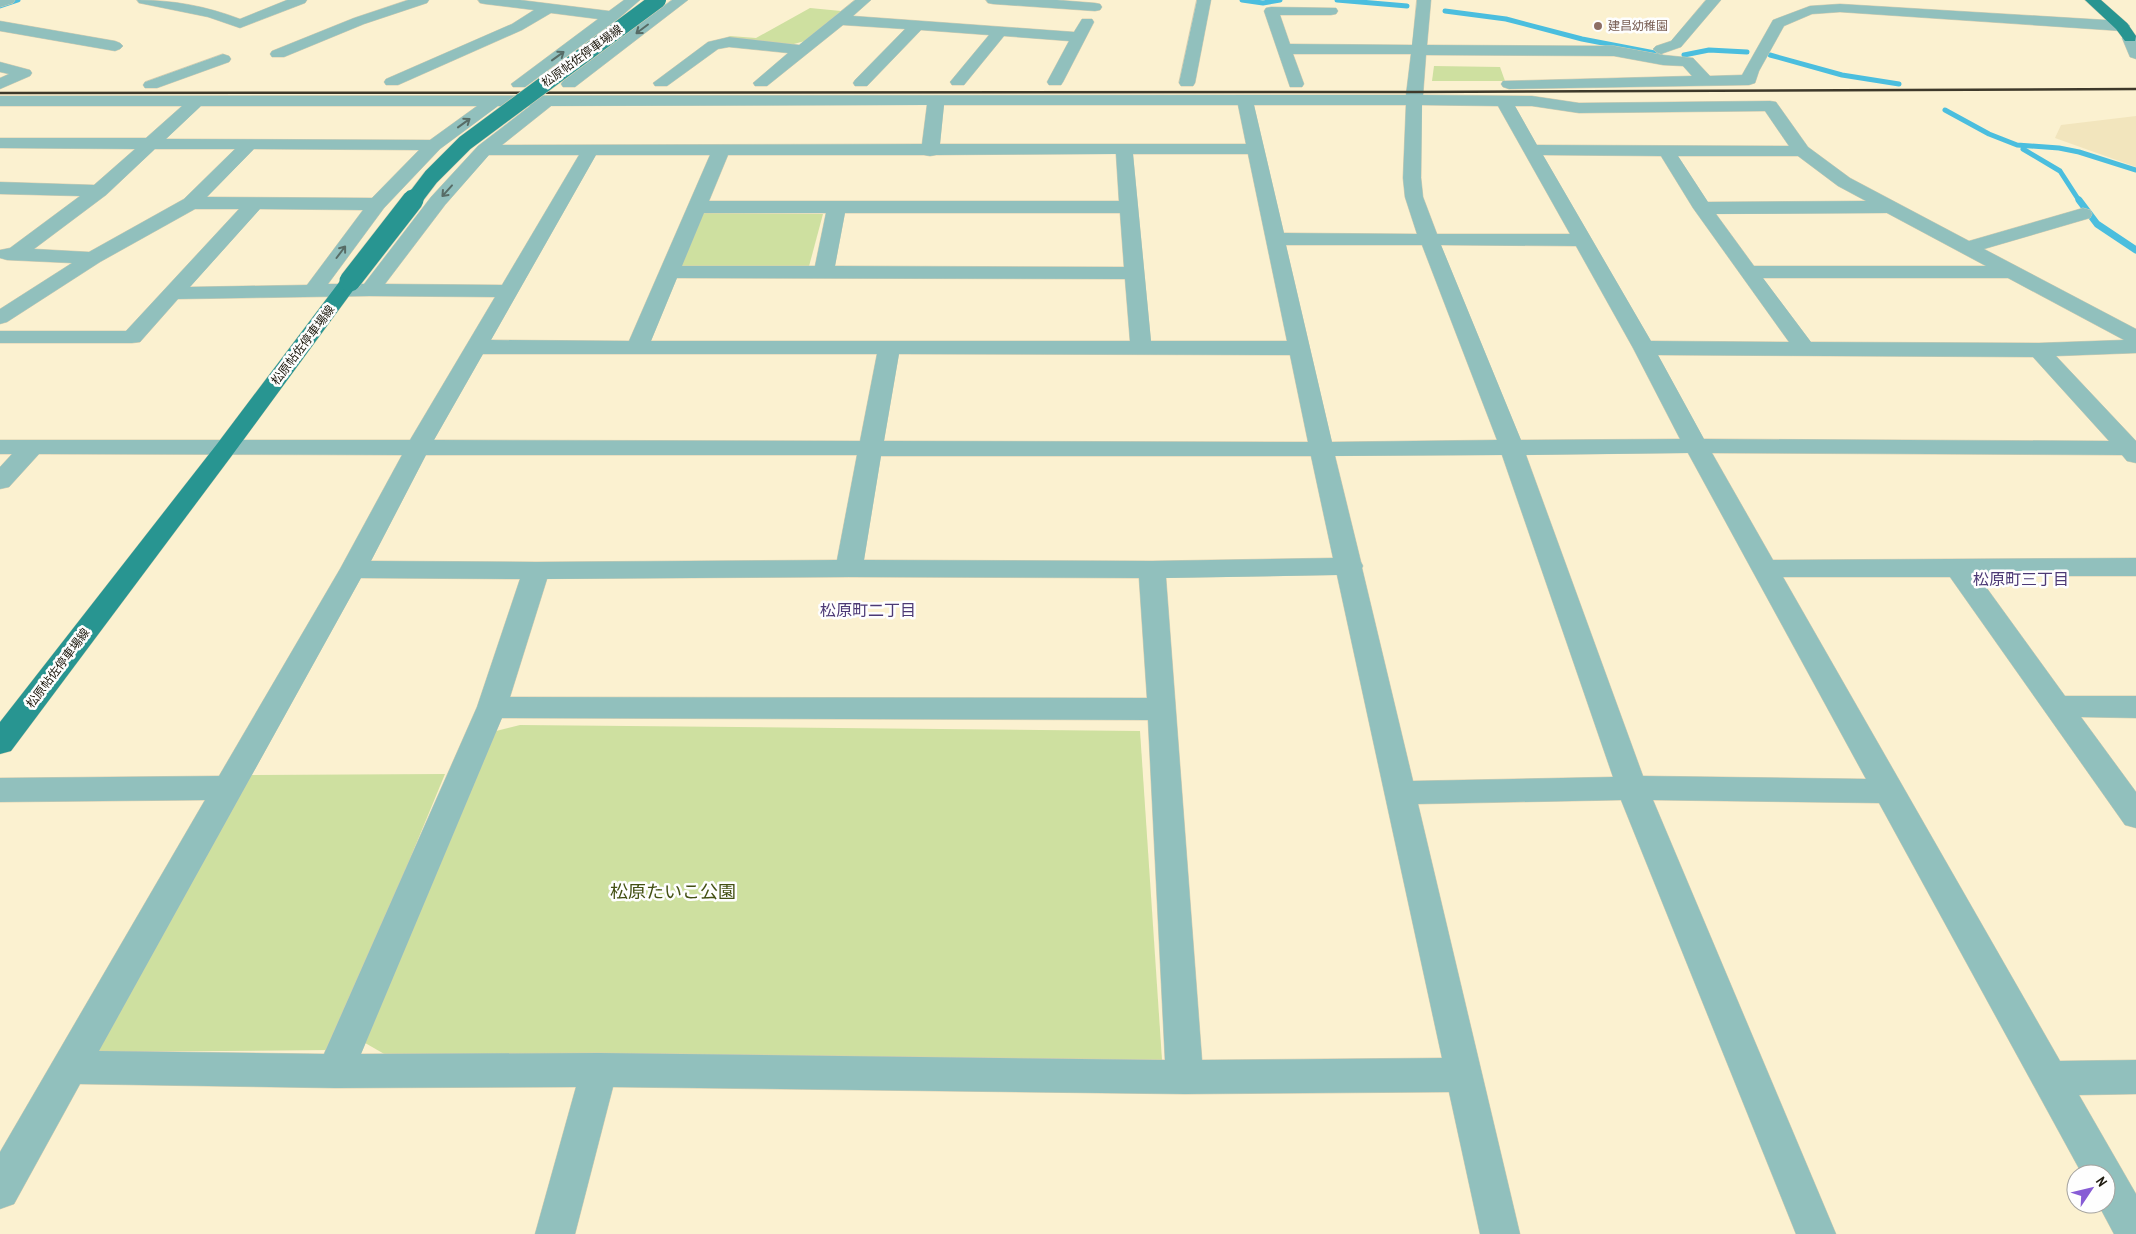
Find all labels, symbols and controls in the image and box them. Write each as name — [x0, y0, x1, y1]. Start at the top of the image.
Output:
place label: 建昌幼稚園 — [1608, 18, 1668, 34]
marker: 建昌幼稚園 — [1592, 20, 1604, 32]
street label: 松原帖佐停車場線 — [538, 21, 626, 91]
one-way arrow — [635, 24, 649, 34]
one-way arrow — [551, 50, 564, 61]
one-way arrow — [457, 118, 471, 128]
one-way arrow — [441, 185, 452, 198]
one-way arrow — [336, 245, 346, 259]
street label: 松原帖佐停車場線 — [268, 302, 338, 388]
district label: 松原町三丁目 — [1973, 568, 2069, 590]
district label: 松原町二丁目 — [820, 599, 916, 621]
street label: 松原帖佐停車場線 — [23, 625, 93, 711]
park label: 松原たいこ公園 — [610, 879, 736, 904]
north arrow — [2066, 1164, 2116, 1214]
text: N — [2092, 1173, 2111, 1190]

